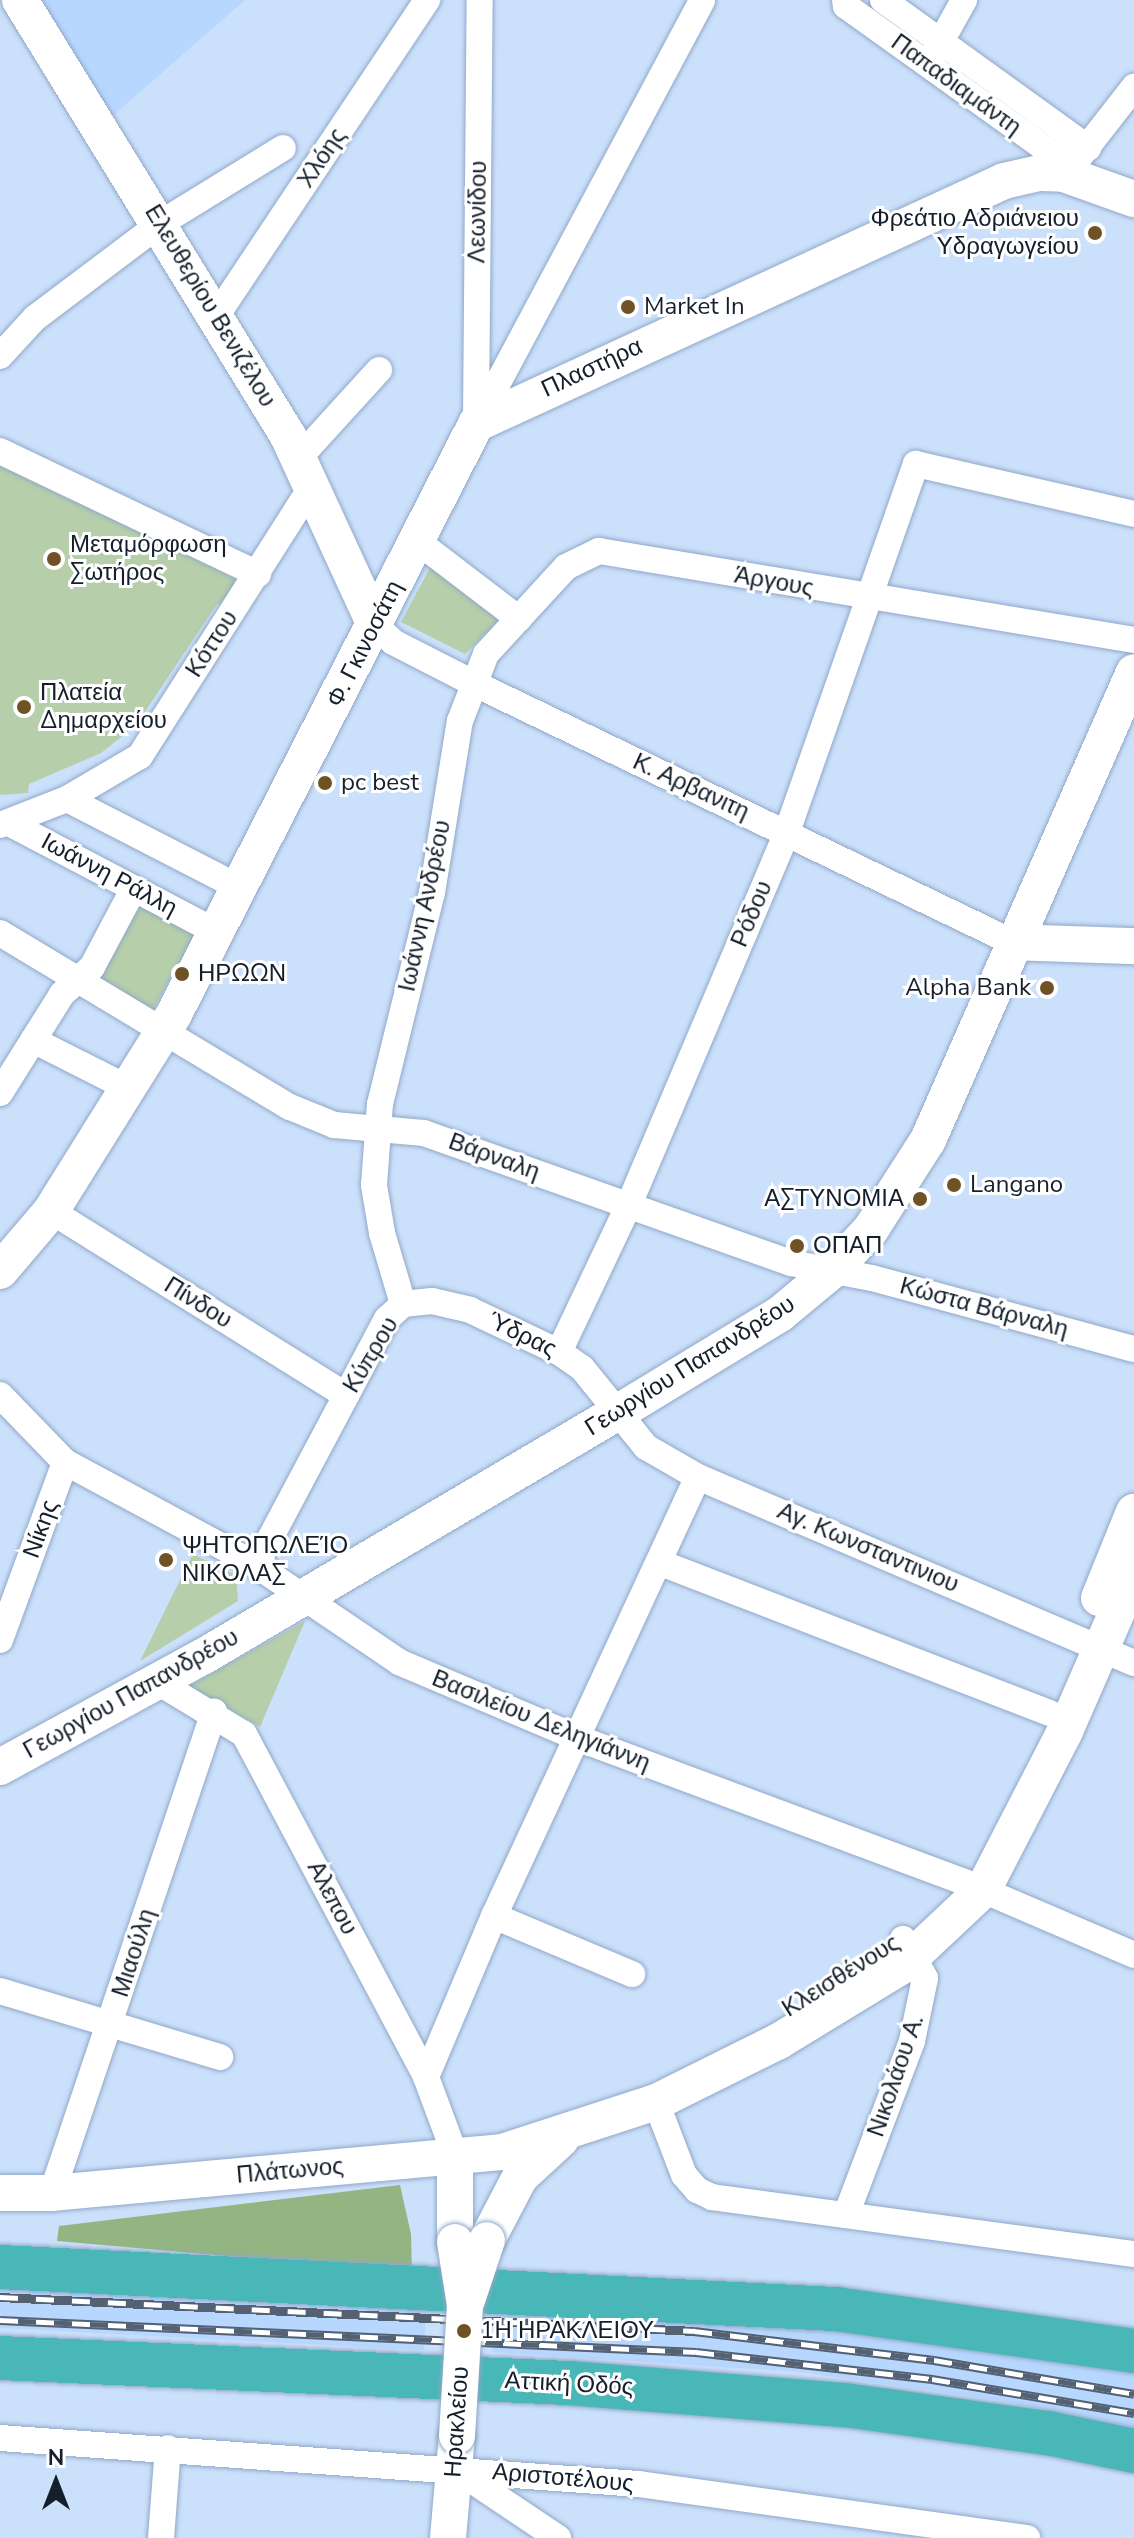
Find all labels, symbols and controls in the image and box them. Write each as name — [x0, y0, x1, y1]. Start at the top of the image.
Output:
street label: Παπαδιαμάντη — [885, 28, 1027, 142]
street label: Χλόης — [292, 123, 352, 193]
street label: Λεωνίδου — [463, 160, 493, 264]
street label: Ελευθερίου Βενιζέλου — [138, 200, 282, 412]
place label: Φρεάτιο Αδριάνειου Υδραγωγείου — [871, 205, 1079, 261]
marker: Φρεάτιο Αδριάνειου Υδραγωγείου — [1086, 224, 1104, 242]
place label: Market In — [644, 293, 745, 321]
marker: Market In — [619, 298, 637, 316]
street label: Πλαστήρα — [537, 332, 647, 404]
place label: Μεταμόρφωση Σωτήρος — [70, 531, 227, 587]
marker: Μεταμόρφωση Σωτήρος — [45, 550, 63, 568]
street label: Άργους — [732, 561, 816, 603]
street label: Φ. Γκινοσάτη — [321, 576, 409, 712]
street label: Κόττου — [180, 605, 244, 683]
place label: Πλατεία Δημαρχείου — [40, 679, 167, 735]
marker: Πλατεία Δημαρχείου — [15, 698, 33, 716]
street label: Κ. Αρβανιτη — [628, 748, 754, 826]
place label: pc best — [341, 769, 419, 797]
marker: pc best — [316, 774, 334, 792]
street label: Ιωάννη Ανδρέου — [393, 818, 457, 994]
street label: Ιωάννη Ράλλη — [36, 827, 182, 923]
street label: Ρόδου — [725, 877, 779, 951]
place label: ΗΡΩΩΝ — [198, 960, 286, 988]
marker: ΗΡΩΩΝ — [173, 965, 191, 983]
place label: Alpha Bank — [905, 974, 1031, 1002]
marker: Alpha Bank — [1038, 979, 1056, 997]
street label: Βάρναλη — [445, 1127, 543, 1187]
place label: Langano — [970, 1171, 1063, 1199]
marker: Langano — [945, 1176, 963, 1194]
place label: ΑΣΤΥΝΟΜΙΑ — [764, 1185, 904, 1213]
marker: ΑΣΤΥΝΟΜΙΑ — [911, 1190, 929, 1208]
place label: ΟΠΑΠ — [813, 1232, 882, 1260]
marker: ΟΠΑΠ — [788, 1237, 806, 1255]
street label: Πίνδου — [159, 1271, 237, 1335]
street label: Κώστα Βάρναλη — [897, 1272, 1071, 1344]
street label: Γεωργίου Παπανδρέου — [580, 1290, 800, 1442]
street label: Ύδρας — [483, 1306, 561, 1364]
street label: Κύπρου — [337, 1312, 405, 1398]
street label: Νίκης — [17, 1496, 65, 1562]
street label: Αγ. Κωνσταντινιου — [773, 1497, 963, 1599]
place label: ΨΗΤΟΠΩΛΕΊΟ ΝΙΚΟΛΑΣ — [182, 1532, 348, 1588]
marker: ΨΗΤΟΠΩΛΕΊΟ ΝΙΚΟΛΑΣ — [157, 1551, 175, 1569]
street label: Γεωργίου Παπανδρέου — [18, 1623, 244, 1765]
street label: Βασιλείου Δεληγιάννη — [428, 1664, 654, 1778]
street label: Αλεπου — [301, 1856, 363, 1940]
street label: Μιαούλη — [106, 1905, 162, 2001]
street label: Κλεισθένους — [777, 1929, 905, 2023]
street label: Νικολάου Α. — [862, 2011, 930, 2141]
street label: Πλάτωνος — [235, 2152, 345, 2190]
place label: 1Η ΗΡΑΚΛΕΙΟΥ — [480, 2317, 654, 2345]
marker: 1Η ΗΡΑΚΛΕΙΟΥ — [455, 2322, 473, 2340]
street label: Ηρακλείου — [439, 2365, 475, 2479]
street label: Αττική Οδός — [504, 2366, 634, 2402]
north arrow — [16, 2442, 96, 2522]
text: N — [48, 2443, 64, 2473]
street label: Αριστοτέλους — [491, 2457, 635, 2499]

